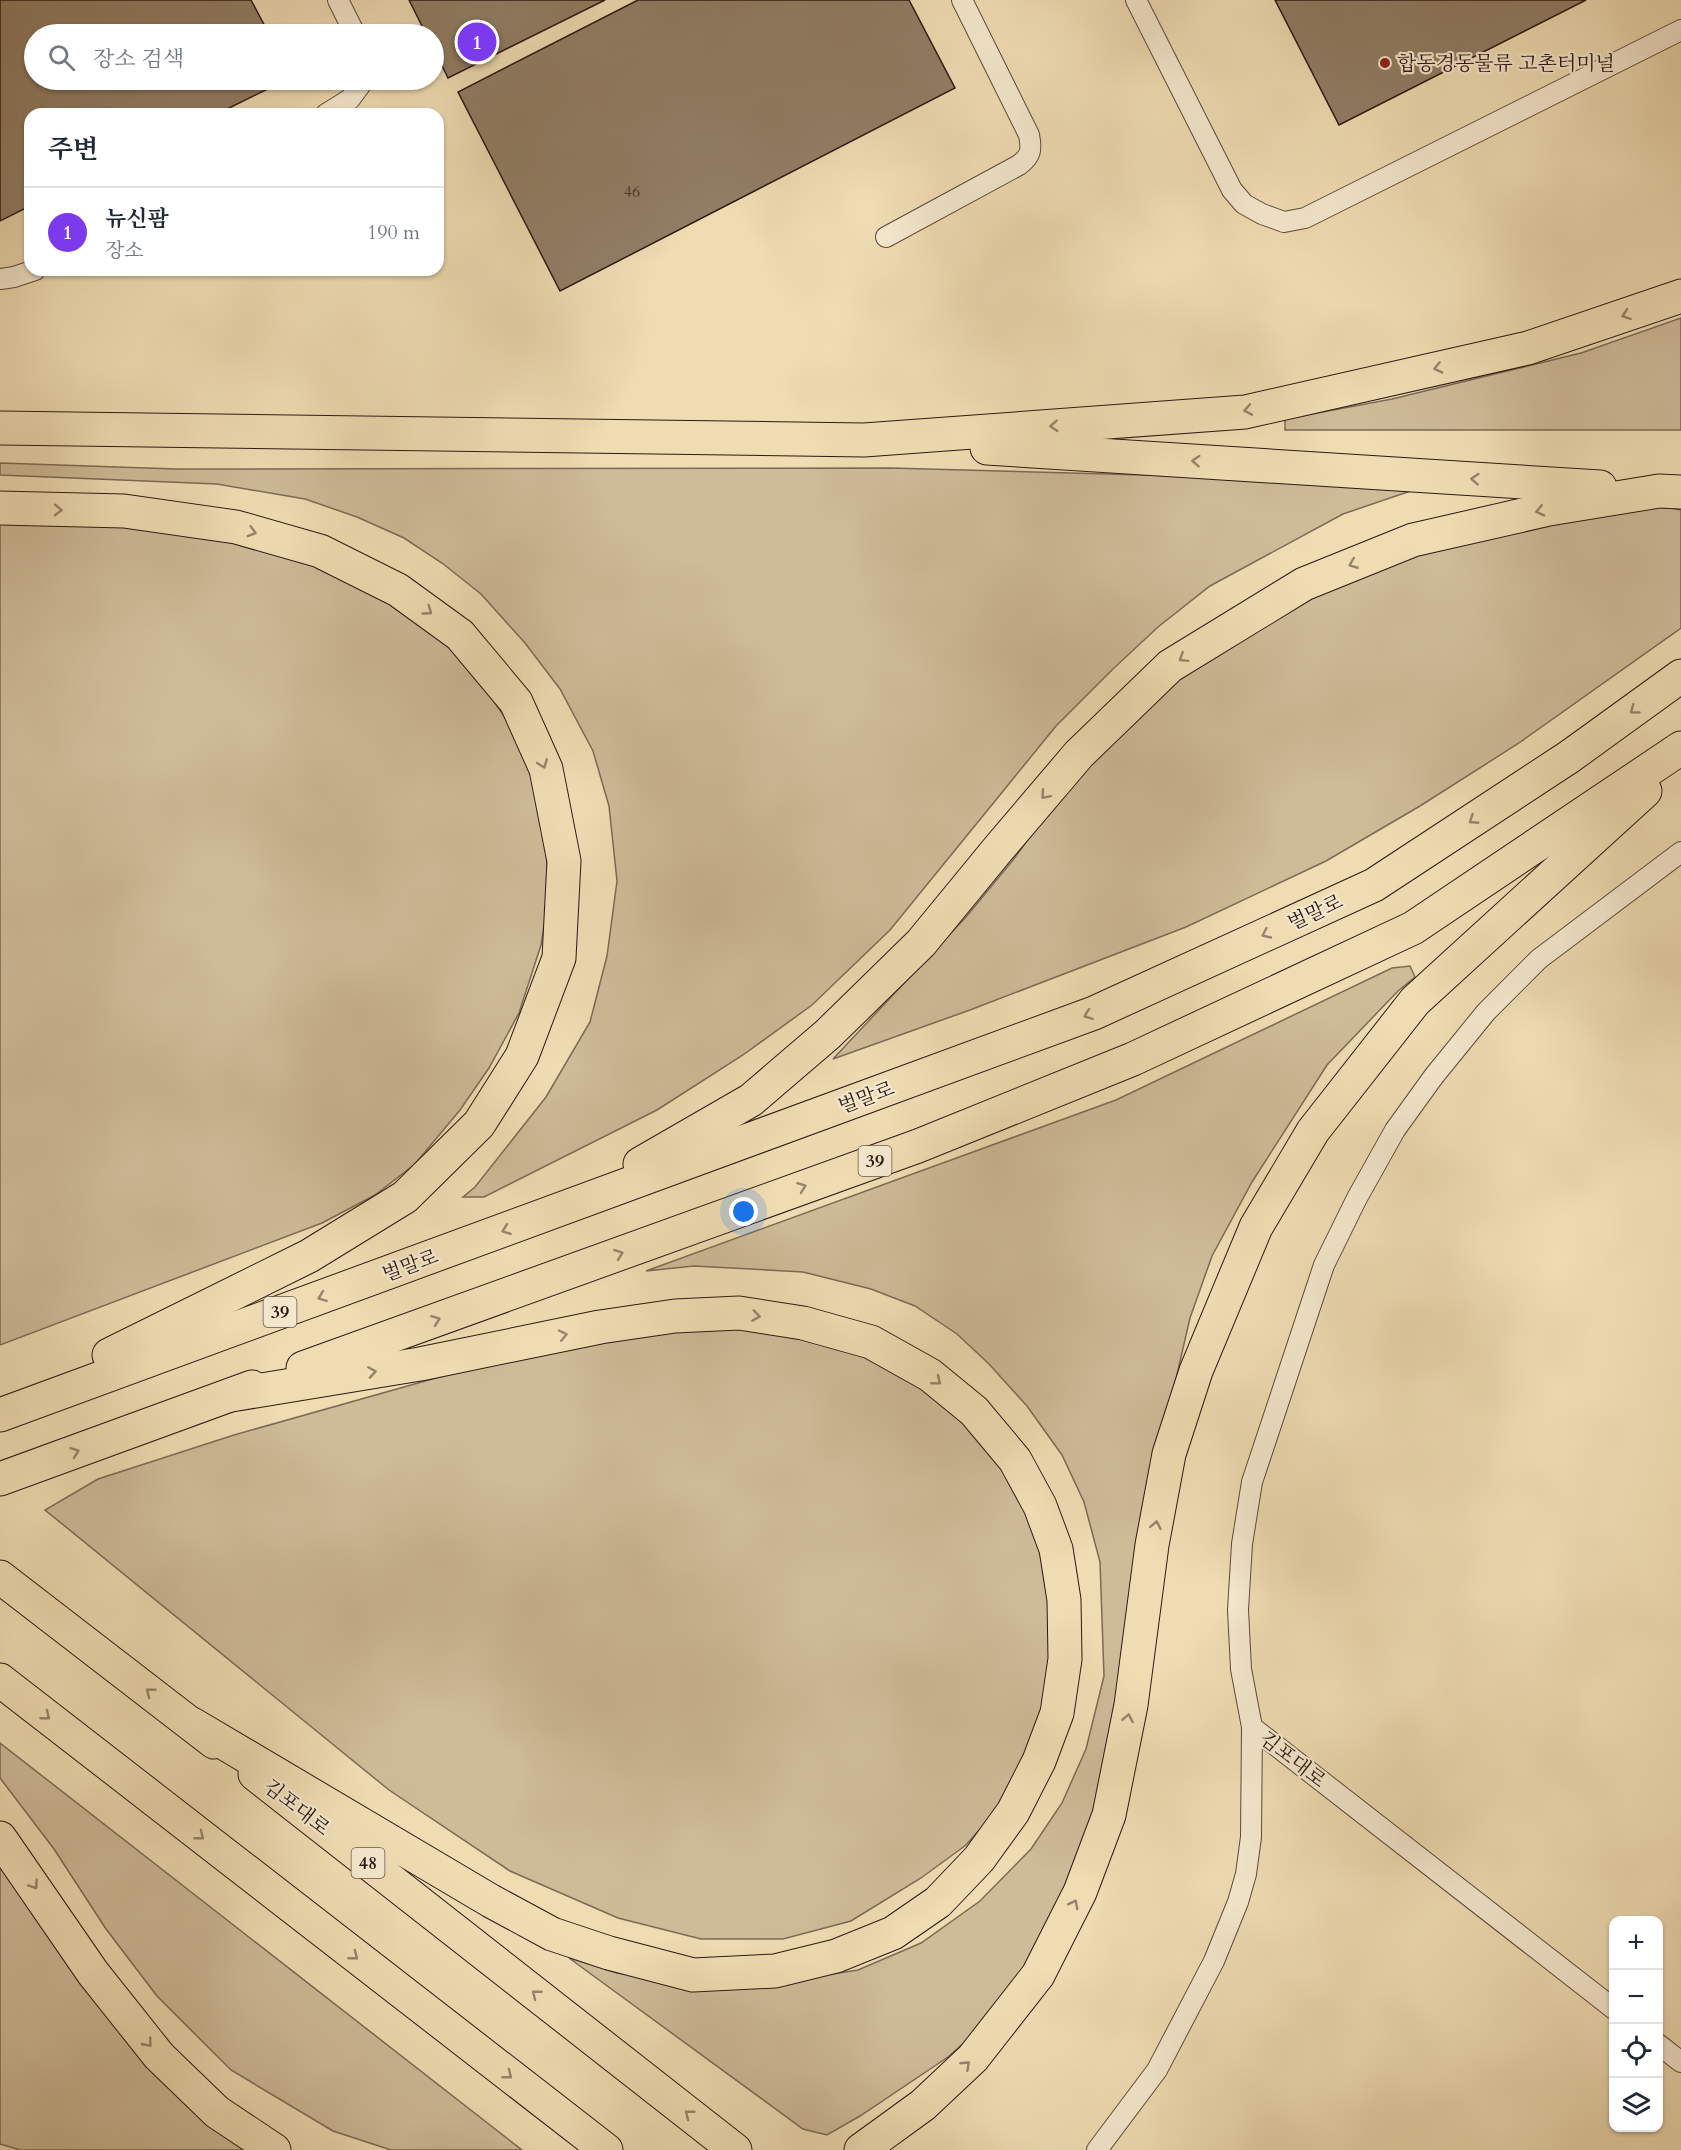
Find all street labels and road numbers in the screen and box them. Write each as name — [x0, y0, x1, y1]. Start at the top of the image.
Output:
street label: 벌말로 — [1283, 888, 1347, 937]
street label: 벌말로 — [834, 1075, 898, 1120]
road number: 39 — [858, 1146, 892, 1176]
street label: 벌말로 — [378, 1243, 442, 1288]
road number: 39 — [264, 1297, 296, 1327]
street label: 김포대로 — [1254, 1725, 1331, 1794]
street label: 김포대로 — [258, 1773, 335, 1842]
road number: 48 — [352, 1848, 385, 1878]

